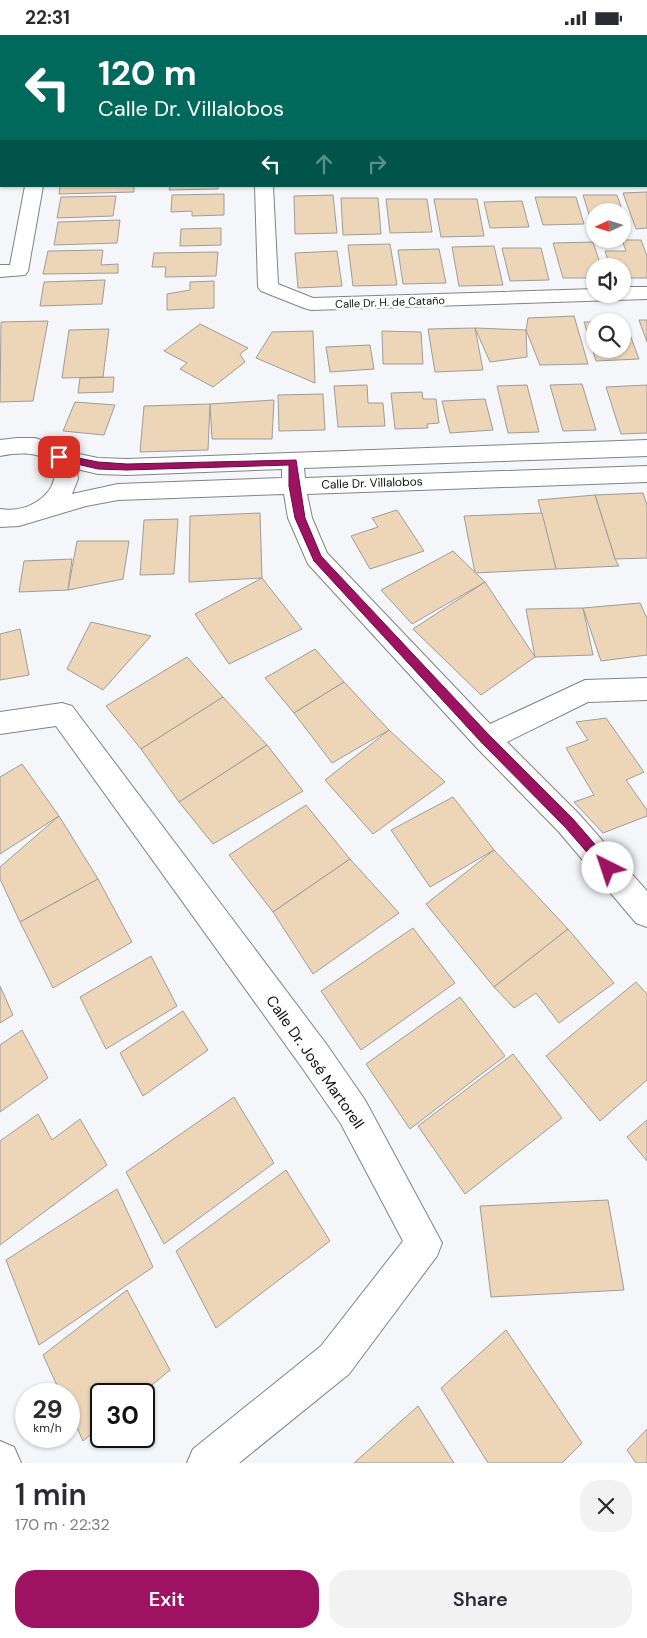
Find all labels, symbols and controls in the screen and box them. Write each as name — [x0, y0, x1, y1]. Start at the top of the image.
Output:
text: 22:31 — [25, 5, 70, 30]
text: 120 m — [98, 50, 197, 96]
icon: left — [15, 55, 80, 120]
text: Calle Dr. Villalobos — [98, 94, 284, 123]
icon: left — [257, 150, 285, 178]
icon: ahead — [310, 150, 338, 178]
icon: right — [363, 150, 391, 178]
north arrow — [586, 203, 631, 247]
map controls — [586, 203, 631, 358]
button: sound — [586, 258, 631, 303]
street label: Calle Dr. H. de Cataño — [335, 293, 445, 311]
button: search — [586, 313, 631, 358]
pin — [38, 436, 80, 478]
icon: arrive — [45, 443, 73, 471]
street label: Calle Dr. Villalobos — [321, 473, 423, 493]
position arrow — [581, 841, 633, 893]
street label: Calle Dr. José Martorell — [261, 991, 369, 1133]
speed limit sign: 30 — [90, 1383, 155, 1448]
text: 29 — [32, 1393, 63, 1426]
text: km/h — [33, 1420, 62, 1436]
text: 1 min — [15, 1475, 87, 1514]
button: close — [580, 1480, 632, 1532]
text: 170 m · 22:32 — [15, 1514, 110, 1535]
button: Exit — [15, 1570, 319, 1628]
button: Share — [329, 1570, 632, 1628]

